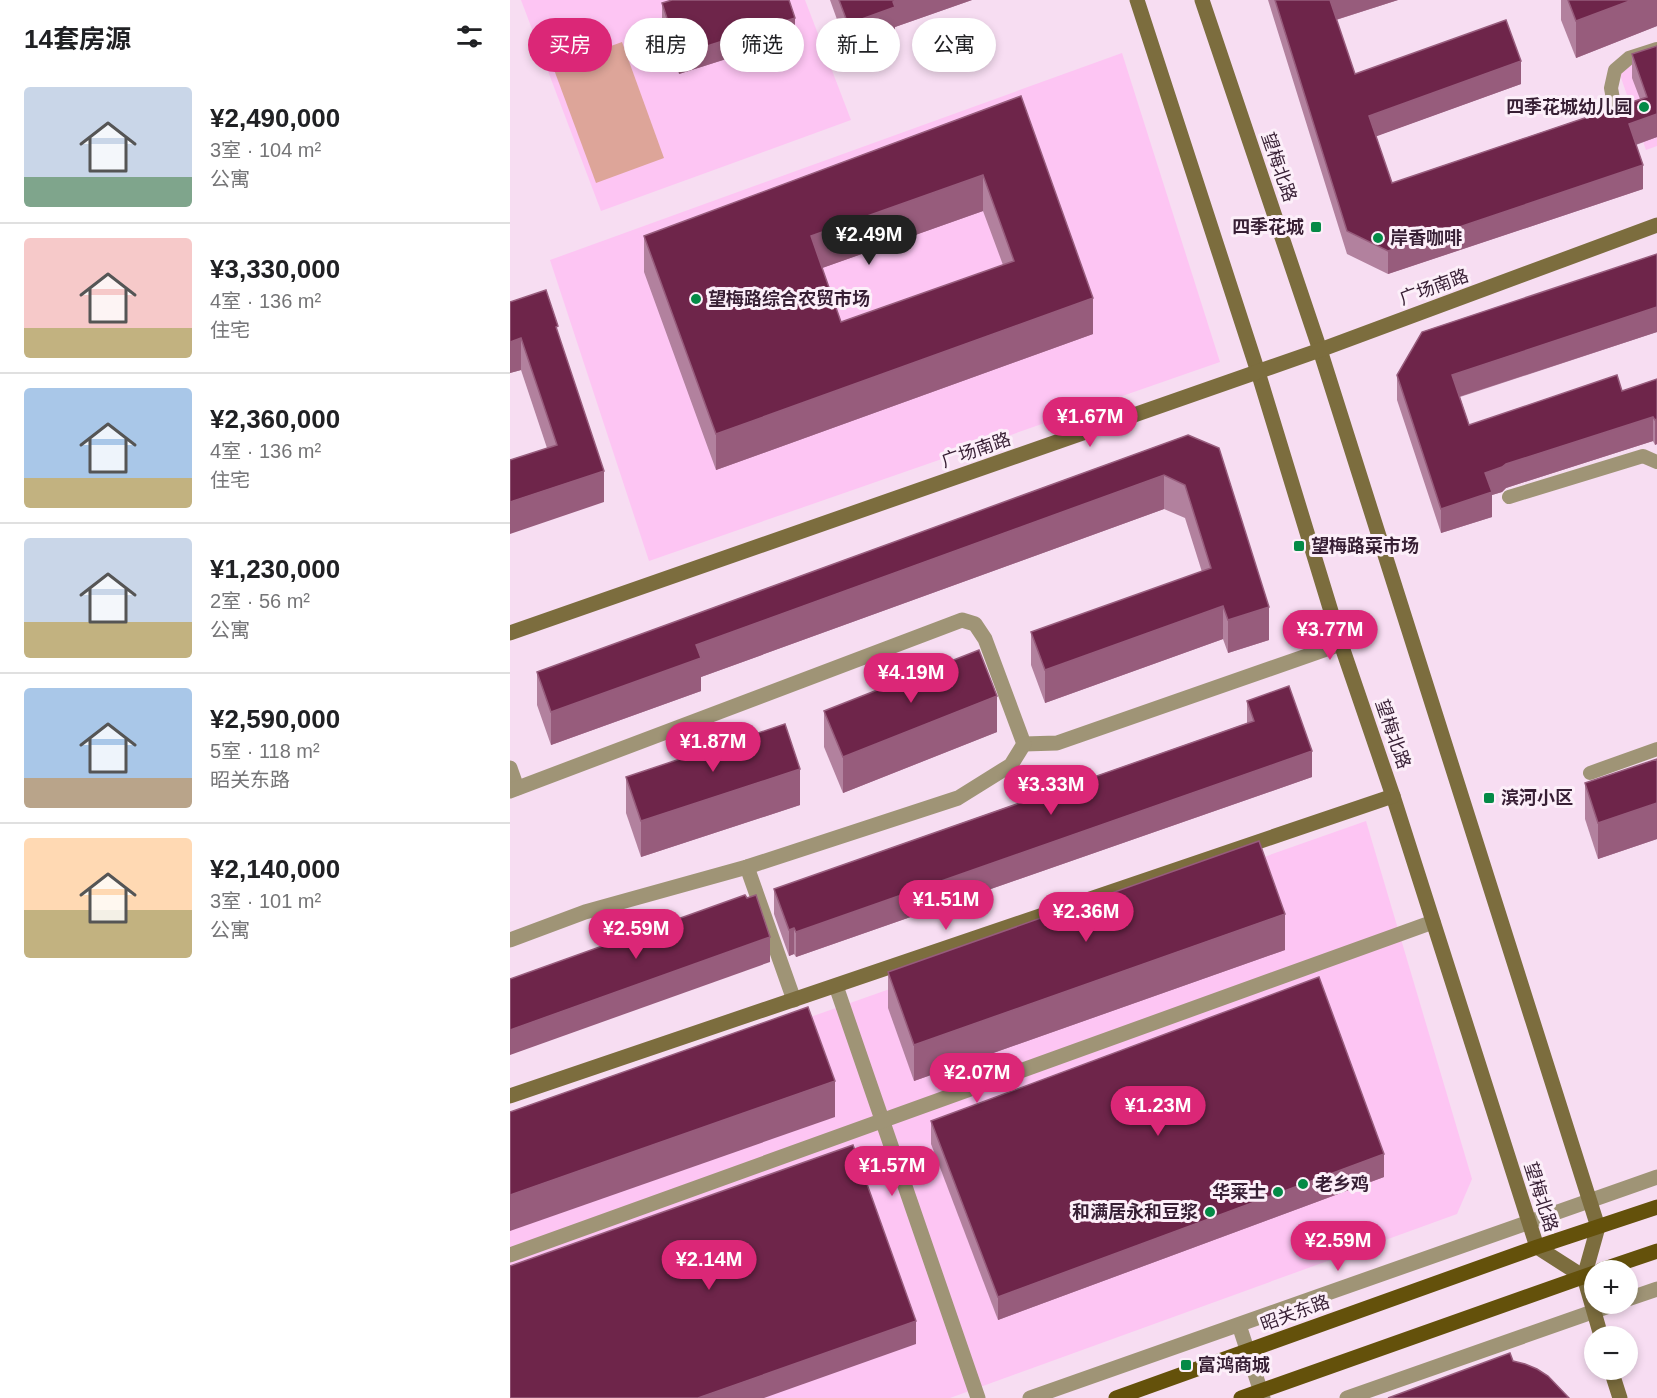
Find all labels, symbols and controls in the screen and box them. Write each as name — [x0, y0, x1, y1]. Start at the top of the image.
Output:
chip: 买房 — [528, 18, 612, 72]
chip: 租房 — [624, 18, 708, 72]
chip: 筛选 — [720, 18, 804, 72]
chip: 新上 — [816, 18, 900, 72]
chip: 公寓 — [912, 18, 996, 72]
icon: filters — [453, 20, 486, 53]
text: 14套房源 — [24, 24, 131, 54]
place label: 四季花城幼儿园 — [1506, 97, 1632, 117]
marker: 四季花城幼儿园 — [1637, 100, 1651, 114]
text: ¥2,490,000 — [210, 103, 340, 133]
icon: home — [72, 111, 144, 183]
street label: 望梅北路 — [1258, 130, 1300, 204]
text: 3室 · 104 m² — [210, 139, 321, 161]
text: 公寓 — [210, 168, 250, 190]
pin: ¥2.49M — [820, 215, 918, 266]
place label: 四季花城 — [1232, 217, 1304, 237]
marker: 四季花城 — [1309, 220, 1323, 234]
text: ¥2.49M — [836, 223, 902, 245]
place label: 岸香咖啡 — [1390, 228, 1462, 248]
marker: 岸香咖啡 — [1371, 231, 1385, 245]
text: ¥3,330,000 — [210, 254, 340, 284]
icon: home — [72, 262, 144, 334]
street label: 广场南路 — [1397, 265, 1471, 309]
place label: 望梅路综合农贸市场 — [708, 289, 870, 309]
text: 4室 · 136 m² — [210, 290, 321, 312]
marker: 望梅路综合农贸市场 — [689, 292, 703, 306]
text: 住宅 — [210, 319, 250, 341]
pin: ¥1.67M — [1041, 397, 1139, 448]
text: ¥2,360,000 — [210, 404, 340, 434]
text: ¥1.67M — [1057, 405, 1123, 427]
icon: home — [72, 412, 144, 484]
street label: 广场南路 — [939, 429, 1013, 471]
text: 4室 · 136 m² — [210, 440, 321, 462]
text: 住宅 — [210, 469, 250, 491]
place label: 望梅路菜市场 — [1311, 536, 1419, 556]
marker: 望梅路菜市场 — [1292, 539, 1306, 553]
text: ¥1,230,000 — [210, 554, 340, 584]
icon: home — [72, 562, 144, 634]
text: 2室 · 56 m² — [210, 590, 310, 612]
pin: ¥3.77M — [1281, 610, 1379, 661]
text: ¥3.77M — [1297, 618, 1363, 640]
text: 公寓 — [210, 619, 250, 641]
pin: ¥4.19M — [862, 653, 960, 704]
text: ¥4.19M — [878, 661, 944, 683]
street label: 望梅北路 — [1372, 697, 1414, 771]
text: ¥2,590,000 — [210, 704, 340, 734]
icon: home — [72, 712, 144, 784]
pin: ¥1.87M — [664, 722, 762, 773]
text: ¥1.87M — [680, 730, 746, 752]
text: 5室 · 118 m² — [210, 740, 320, 762]
pin: ¥3.33M — [1002, 765, 1100, 816]
text: 昭关东路 — [210, 769, 290, 791]
text: ¥3.33M — [1018, 773, 1084, 795]
place label: 滨河小区 — [1501, 788, 1573, 808]
marker: 滨河小区 — [1482, 791, 1496, 805]
text: ¥2,140,000 — [210, 854, 340, 884]
icon: home — [72, 862, 144, 934]
pin: ¥1.51M — [897, 880, 995, 931]
text: ¥1.51M — [913, 888, 979, 910]
text: 3室 · 101 m² — [210, 890, 321, 912]
pin: ¥2.36M — [1037, 892, 1135, 943]
text: ¥2.36M — [1053, 900, 1119, 922]
pin: ¥2.59M — [587, 909, 685, 960]
text: ¥2.59M — [603, 917, 669, 939]
text: 公寓 — [210, 919, 250, 941]
pin: ¥2.07M — [928, 1053, 1026, 1104]
text: ¥2.07M — [944, 1061, 1010, 1083]
pin: ¥1.23M — [1109, 1086, 1207, 1137]
text: ¥1.23M — [1125, 1094, 1191, 1116]
pin: ¥1.57M — [843, 1146, 941, 1197]
text: ¥1.57M — [859, 1154, 925, 1176]
street label: 望梅北路 — [1520, 1160, 1562, 1234]
place label: 老乡鸡 — [1315, 1174, 1369, 1194]
marker: 老乡鸡 — [1296, 1177, 1310, 1191]
place label: 华莱士 — [1212, 1182, 1266, 1202]
marker: 华莱士 — [1271, 1185, 1285, 1199]
place label: 和满居永和豆浆 — [1072, 1202, 1198, 1222]
marker: 和满居永和豆浆 — [1203, 1205, 1217, 1219]
pin: ¥2.59M — [1289, 1221, 1387, 1272]
text: ¥2.59M — [1305, 1229, 1371, 1251]
pin: ¥2.14M — [660, 1240, 758, 1291]
text: ¥2.14M — [676, 1248, 742, 1270]
map controls — [1584, 1260, 1638, 1380]
button: + — [1584, 1260, 1638, 1314]
street label: 昭关东路 — [1258, 1291, 1332, 1335]
button: − — [1584, 1326, 1638, 1380]
place label: 富鸿商城 — [1198, 1355, 1270, 1375]
marker: 富鸿商城 — [1179, 1358, 1193, 1372]

